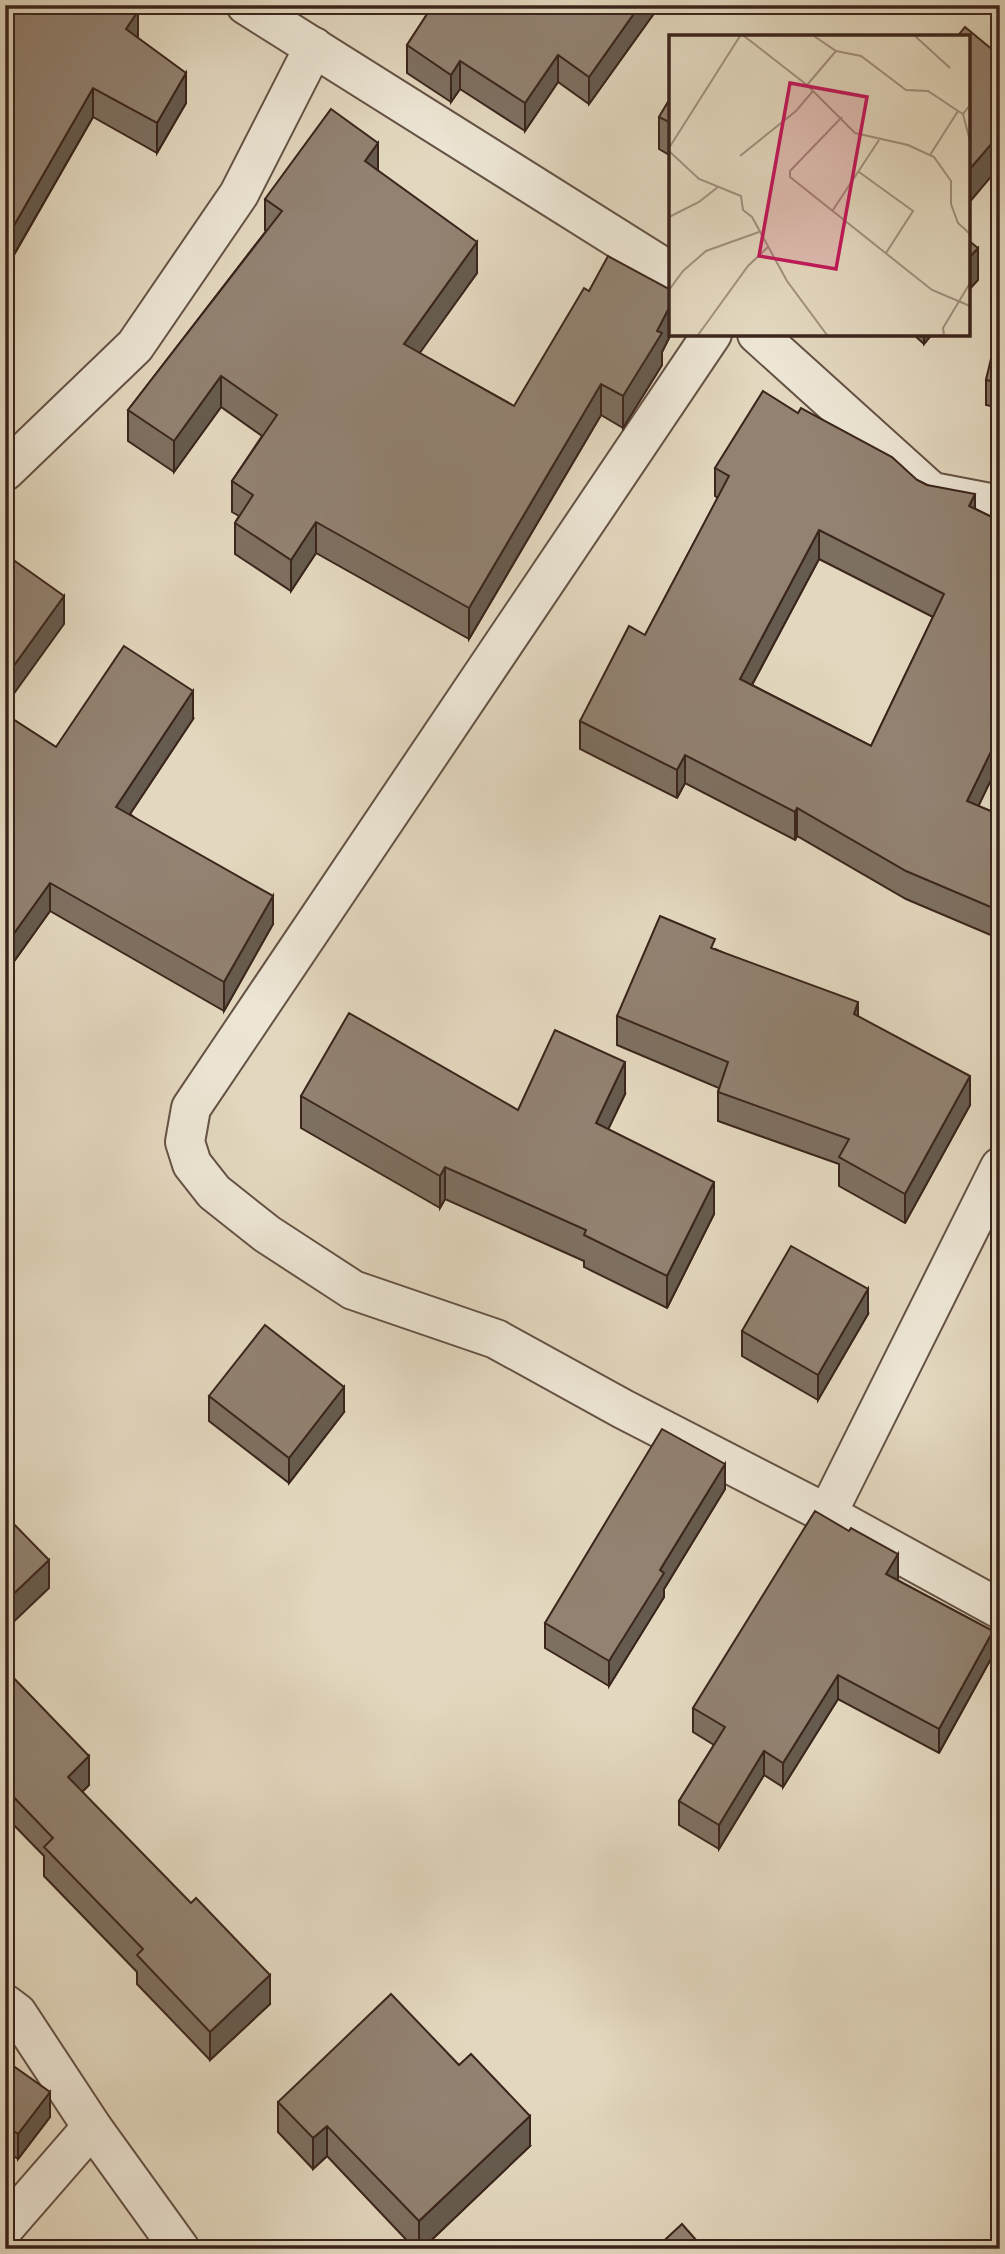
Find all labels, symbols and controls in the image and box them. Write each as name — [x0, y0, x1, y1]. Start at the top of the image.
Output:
inset map — [669, 35, 970, 336]

